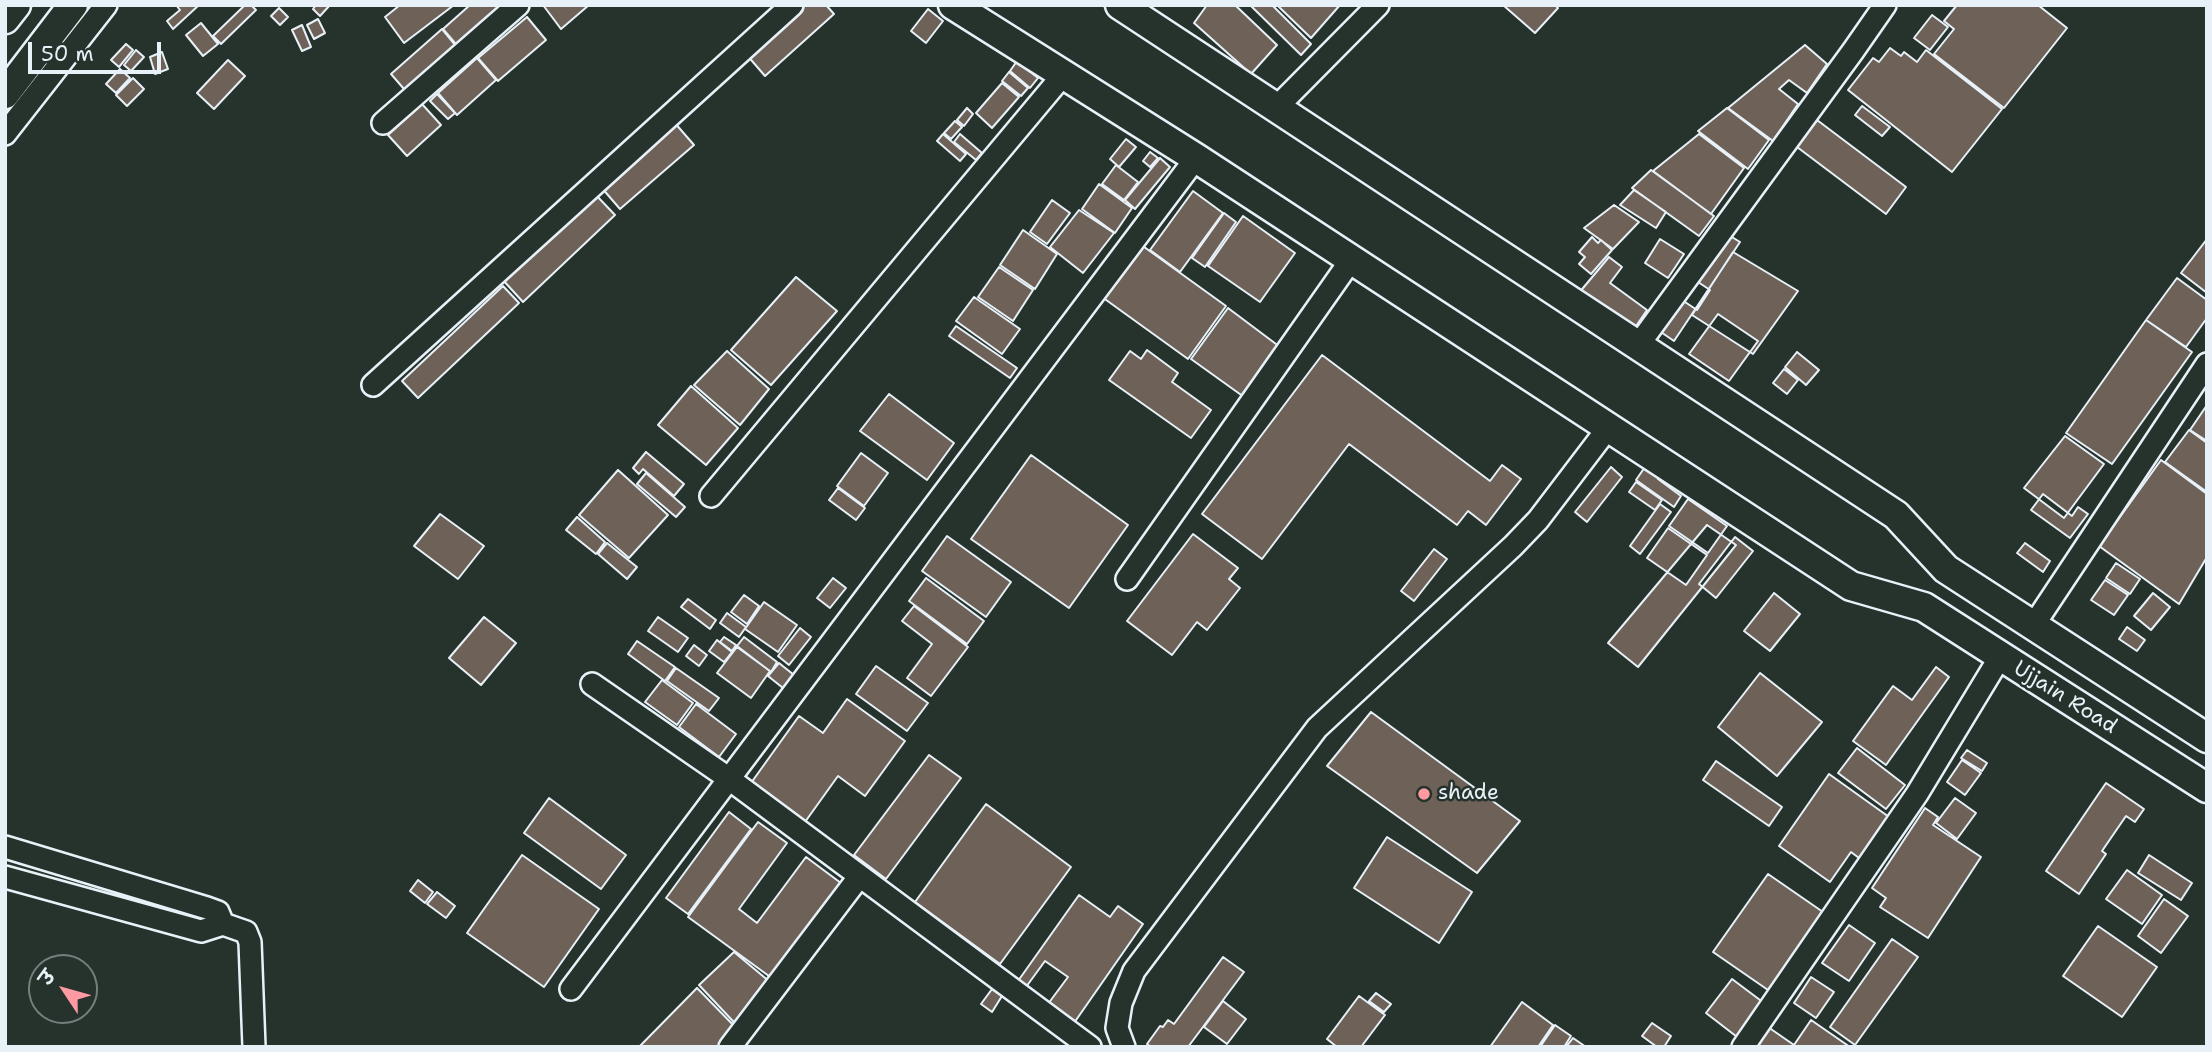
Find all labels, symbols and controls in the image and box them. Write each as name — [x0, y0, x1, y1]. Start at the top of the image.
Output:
scale bar — [32, 28, 164, 72]
text: 50 m — [41, 40, 94, 68]
street label: Ujjain Road — [2009, 656, 2121, 740]
place label: shade — [1438, 781, 1499, 807]
marker: shade — [1416, 786, 1432, 802]
north arrow — [28, 954, 98, 1024]
text: उ — [33, 965, 61, 990]

